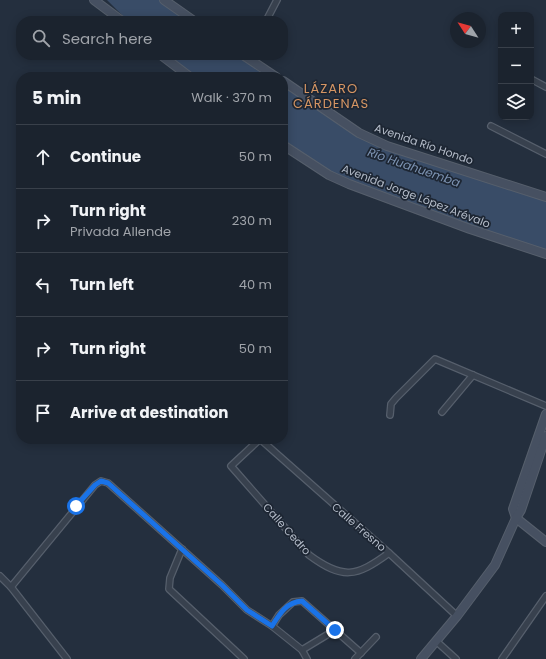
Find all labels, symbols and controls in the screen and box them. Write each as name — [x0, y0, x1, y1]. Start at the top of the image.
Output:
north arrow — [450, 12, 486, 48]
map controls — [498, 12, 534, 120]
button: + — [498, 12, 534, 48]
search box — [16, 16, 288, 60]
icon: search — [30, 27, 52, 49]
text: Search here — [62, 28, 152, 49]
button: − — [498, 48, 534, 84]
district label: LÁZARO CÁRDENAS — [293, 79, 369, 113]
button: layers — [498, 84, 534, 120]
text: 5 min — [32, 86, 81, 110]
text: Walk · 370 m — [191, 88, 272, 107]
street label: Avenida Río Hondo — [372, 120, 476, 168]
water label: Río Huahuemba — [365, 143, 463, 191]
icon: ahead — [32, 146, 54, 168]
text: Continue — [70, 146, 141, 167]
text: 50 m — [239, 147, 272, 166]
street label: Avenida Jorge López Arévalo — [339, 160, 493, 232]
text: Turn right — [70, 200, 146, 221]
icon: right — [32, 210, 54, 232]
text: 230 m — [232, 211, 272, 230]
text: Privada Allende — [70, 222, 171, 241]
icon: left — [32, 274, 54, 296]
text: Turn left — [70, 274, 134, 295]
text: 40 m — [239, 275, 272, 294]
icon: right — [32, 338, 54, 360]
text: Turn right — [70, 338, 146, 359]
text: 50 m — [239, 339, 272, 358]
icon: arrive — [32, 402, 54, 424]
text: Arrive at destination — [70, 402, 228, 423]
route start — [67, 497, 85, 515]
street label: Calle Cedro — [259, 499, 315, 559]
street label: Calle Fresno — [328, 499, 390, 555]
route end — [326, 621, 344, 639]

